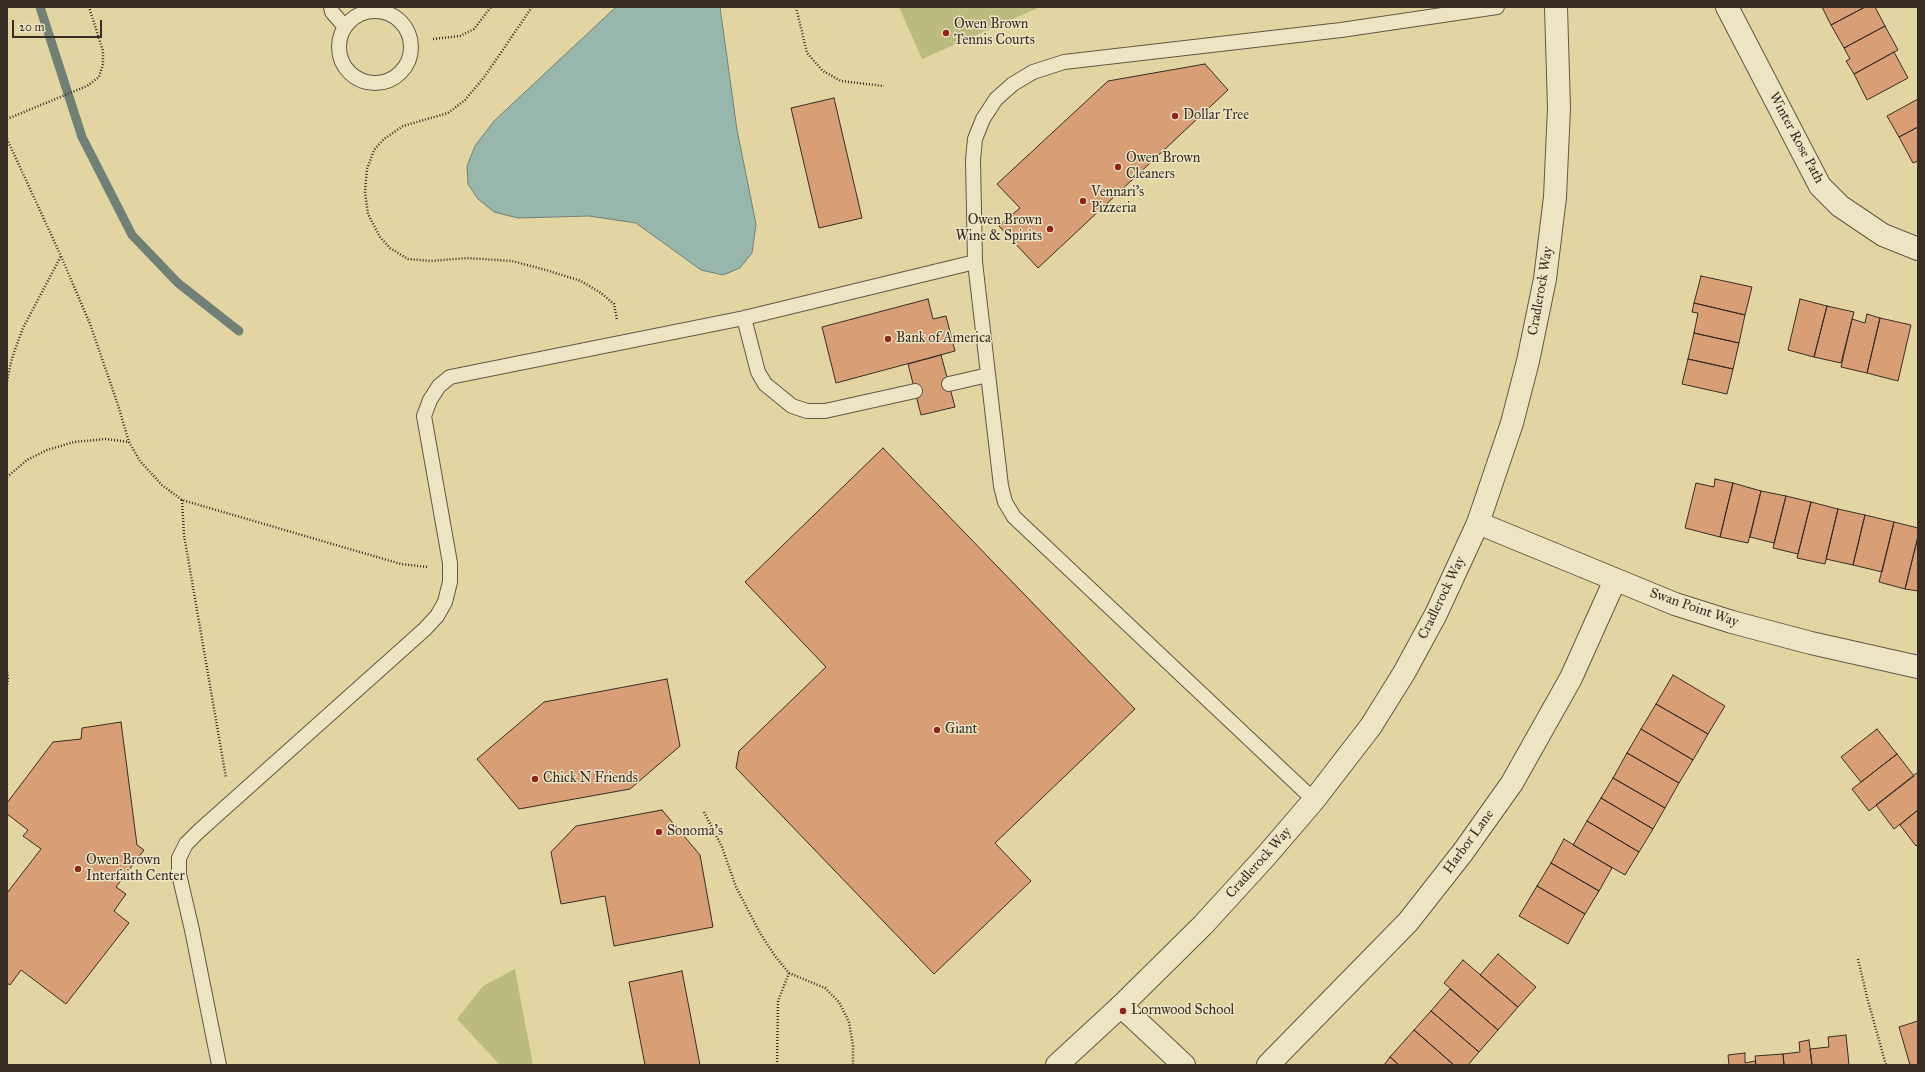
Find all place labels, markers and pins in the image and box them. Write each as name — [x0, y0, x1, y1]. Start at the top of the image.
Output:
place label: Owen Brown Tennis Courts — [954, 17, 1035, 50]
marker: Owen Brown Tennis Courts — [941, 28, 951, 38]
place label: Dollar Tree — [1183, 108, 1249, 124]
marker: Dollar Tree — [1170, 111, 1180, 121]
place label: Owen Brown Cleaners — [1126, 151, 1200, 184]
marker: Owen Brown Cleaners — [1113, 162, 1123, 172]
place label: Vennari's Pizzeria — [1091, 185, 1144, 218]
marker: Vennari's Pizzeria — [1078, 196, 1088, 206]
place label: Owen Brown Wine & Spirits — [956, 213, 1042, 246]
marker: Owen Brown Wine & Spirits — [1045, 224, 1055, 234]
place label: Bank of America — [896, 331, 991, 347]
marker: Bank of America — [883, 334, 893, 344]
place label: Giant — [945, 722, 977, 738]
marker: Giant — [932, 725, 942, 735]
place label: Chick N Friends — [543, 771, 638, 787]
marker: Chick N Friends — [530, 774, 540, 784]
place label: Sonoma's — [667, 824, 723, 840]
marker: Sonoma's — [654, 827, 664, 837]
place label: Owen Brown Interfaith Center — [86, 853, 185, 886]
marker: Owen Brown Interfaith Center — [73, 864, 83, 874]
place label: Lornwood School — [1131, 1003, 1234, 1019]
marker: Lornwood School — [1118, 1006, 1128, 1016]

